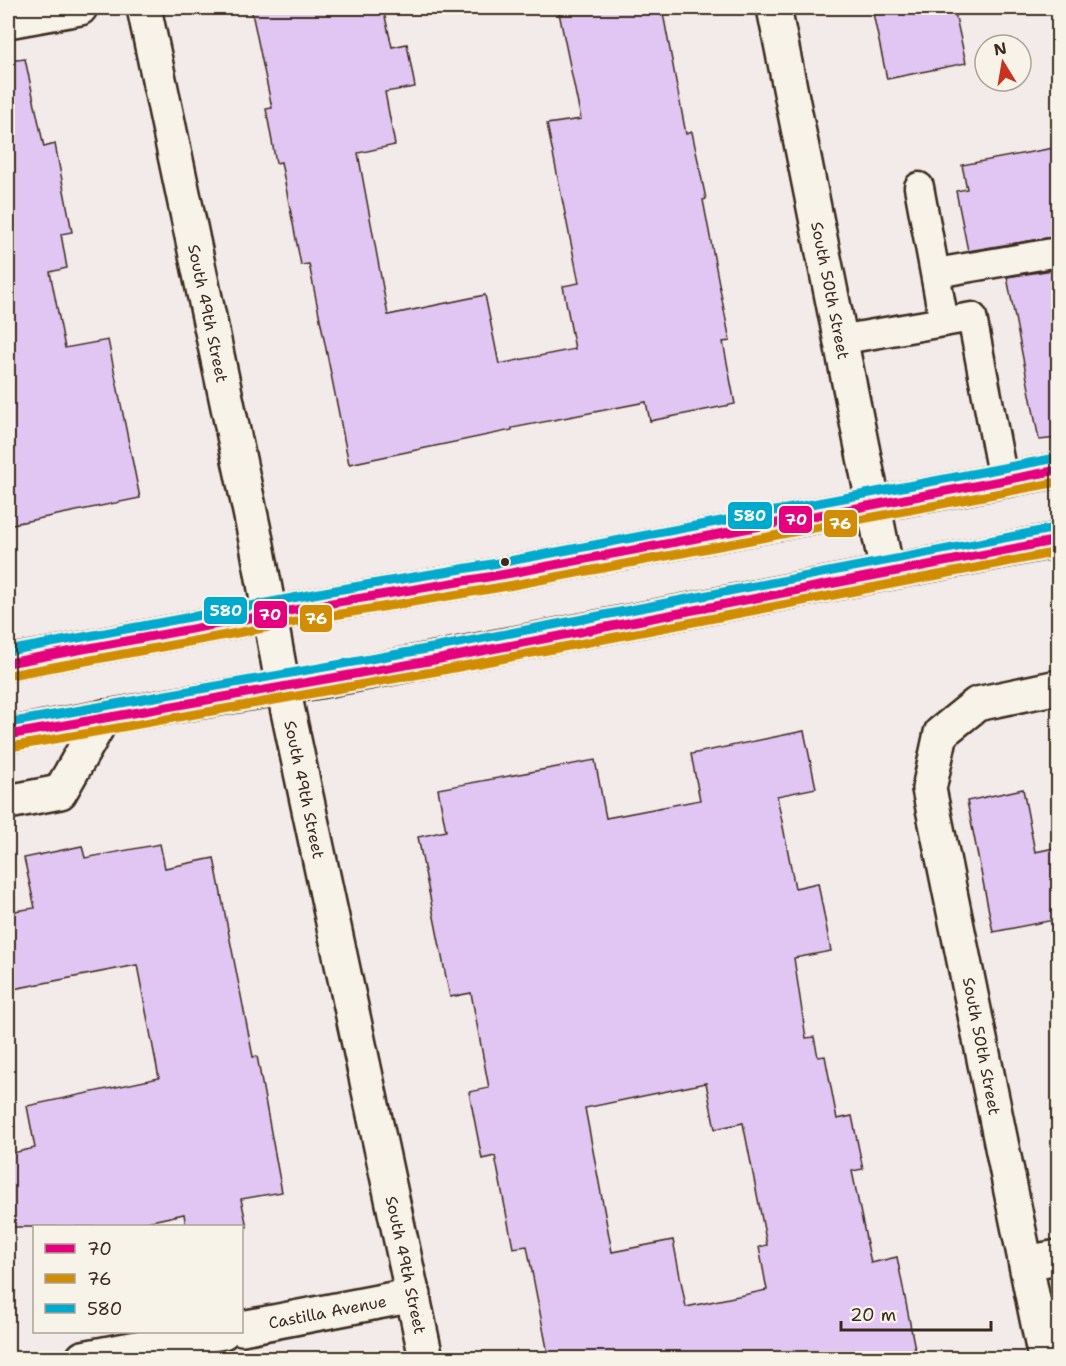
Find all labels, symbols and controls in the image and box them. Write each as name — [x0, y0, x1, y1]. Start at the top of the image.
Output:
north arrow — [973, 33, 1033, 93]
text: N — [992, 37, 1008, 60]
street label: South 50th Street — [806, 220, 854, 361]
street label: South 49th Street — [183, 242, 233, 384]
line badge: 580 — [727, 501, 773, 530]
text: 580 — [734, 505, 766, 526]
line badge: 70 — [778, 505, 813, 534]
text: 70 — [785, 509, 807, 530]
line badge: 76 — [823, 509, 858, 538]
text: 76 — [829, 513, 851, 534]
unlabelled marker — [499, 556, 511, 568]
line badge: 580 — [203, 596, 248, 625]
text: 580 — [210, 600, 242, 621]
line badge: 70 — [253, 600, 288, 629]
text: 70 — [259, 604, 281, 625]
line badge: 76 — [299, 604, 333, 633]
text: 76 — [305, 608, 327, 629]
street label: South 49th Street — [279, 719, 329, 861]
street label: South 50th Street — [958, 975, 1005, 1117]
street label: South 49th Street — [381, 1194, 431, 1336]
legend — [33, 1225, 243, 1333]
text: 70 — [87, 1237, 112, 1261]
text: 76 — [87, 1267, 111, 1291]
street label: Castilla Avenue — [267, 1291, 388, 1334]
scale bar — [841, 1294, 991, 1332]
text: 580 — [87, 1297, 122, 1321]
text: 20 m — [850, 1303, 896, 1327]

